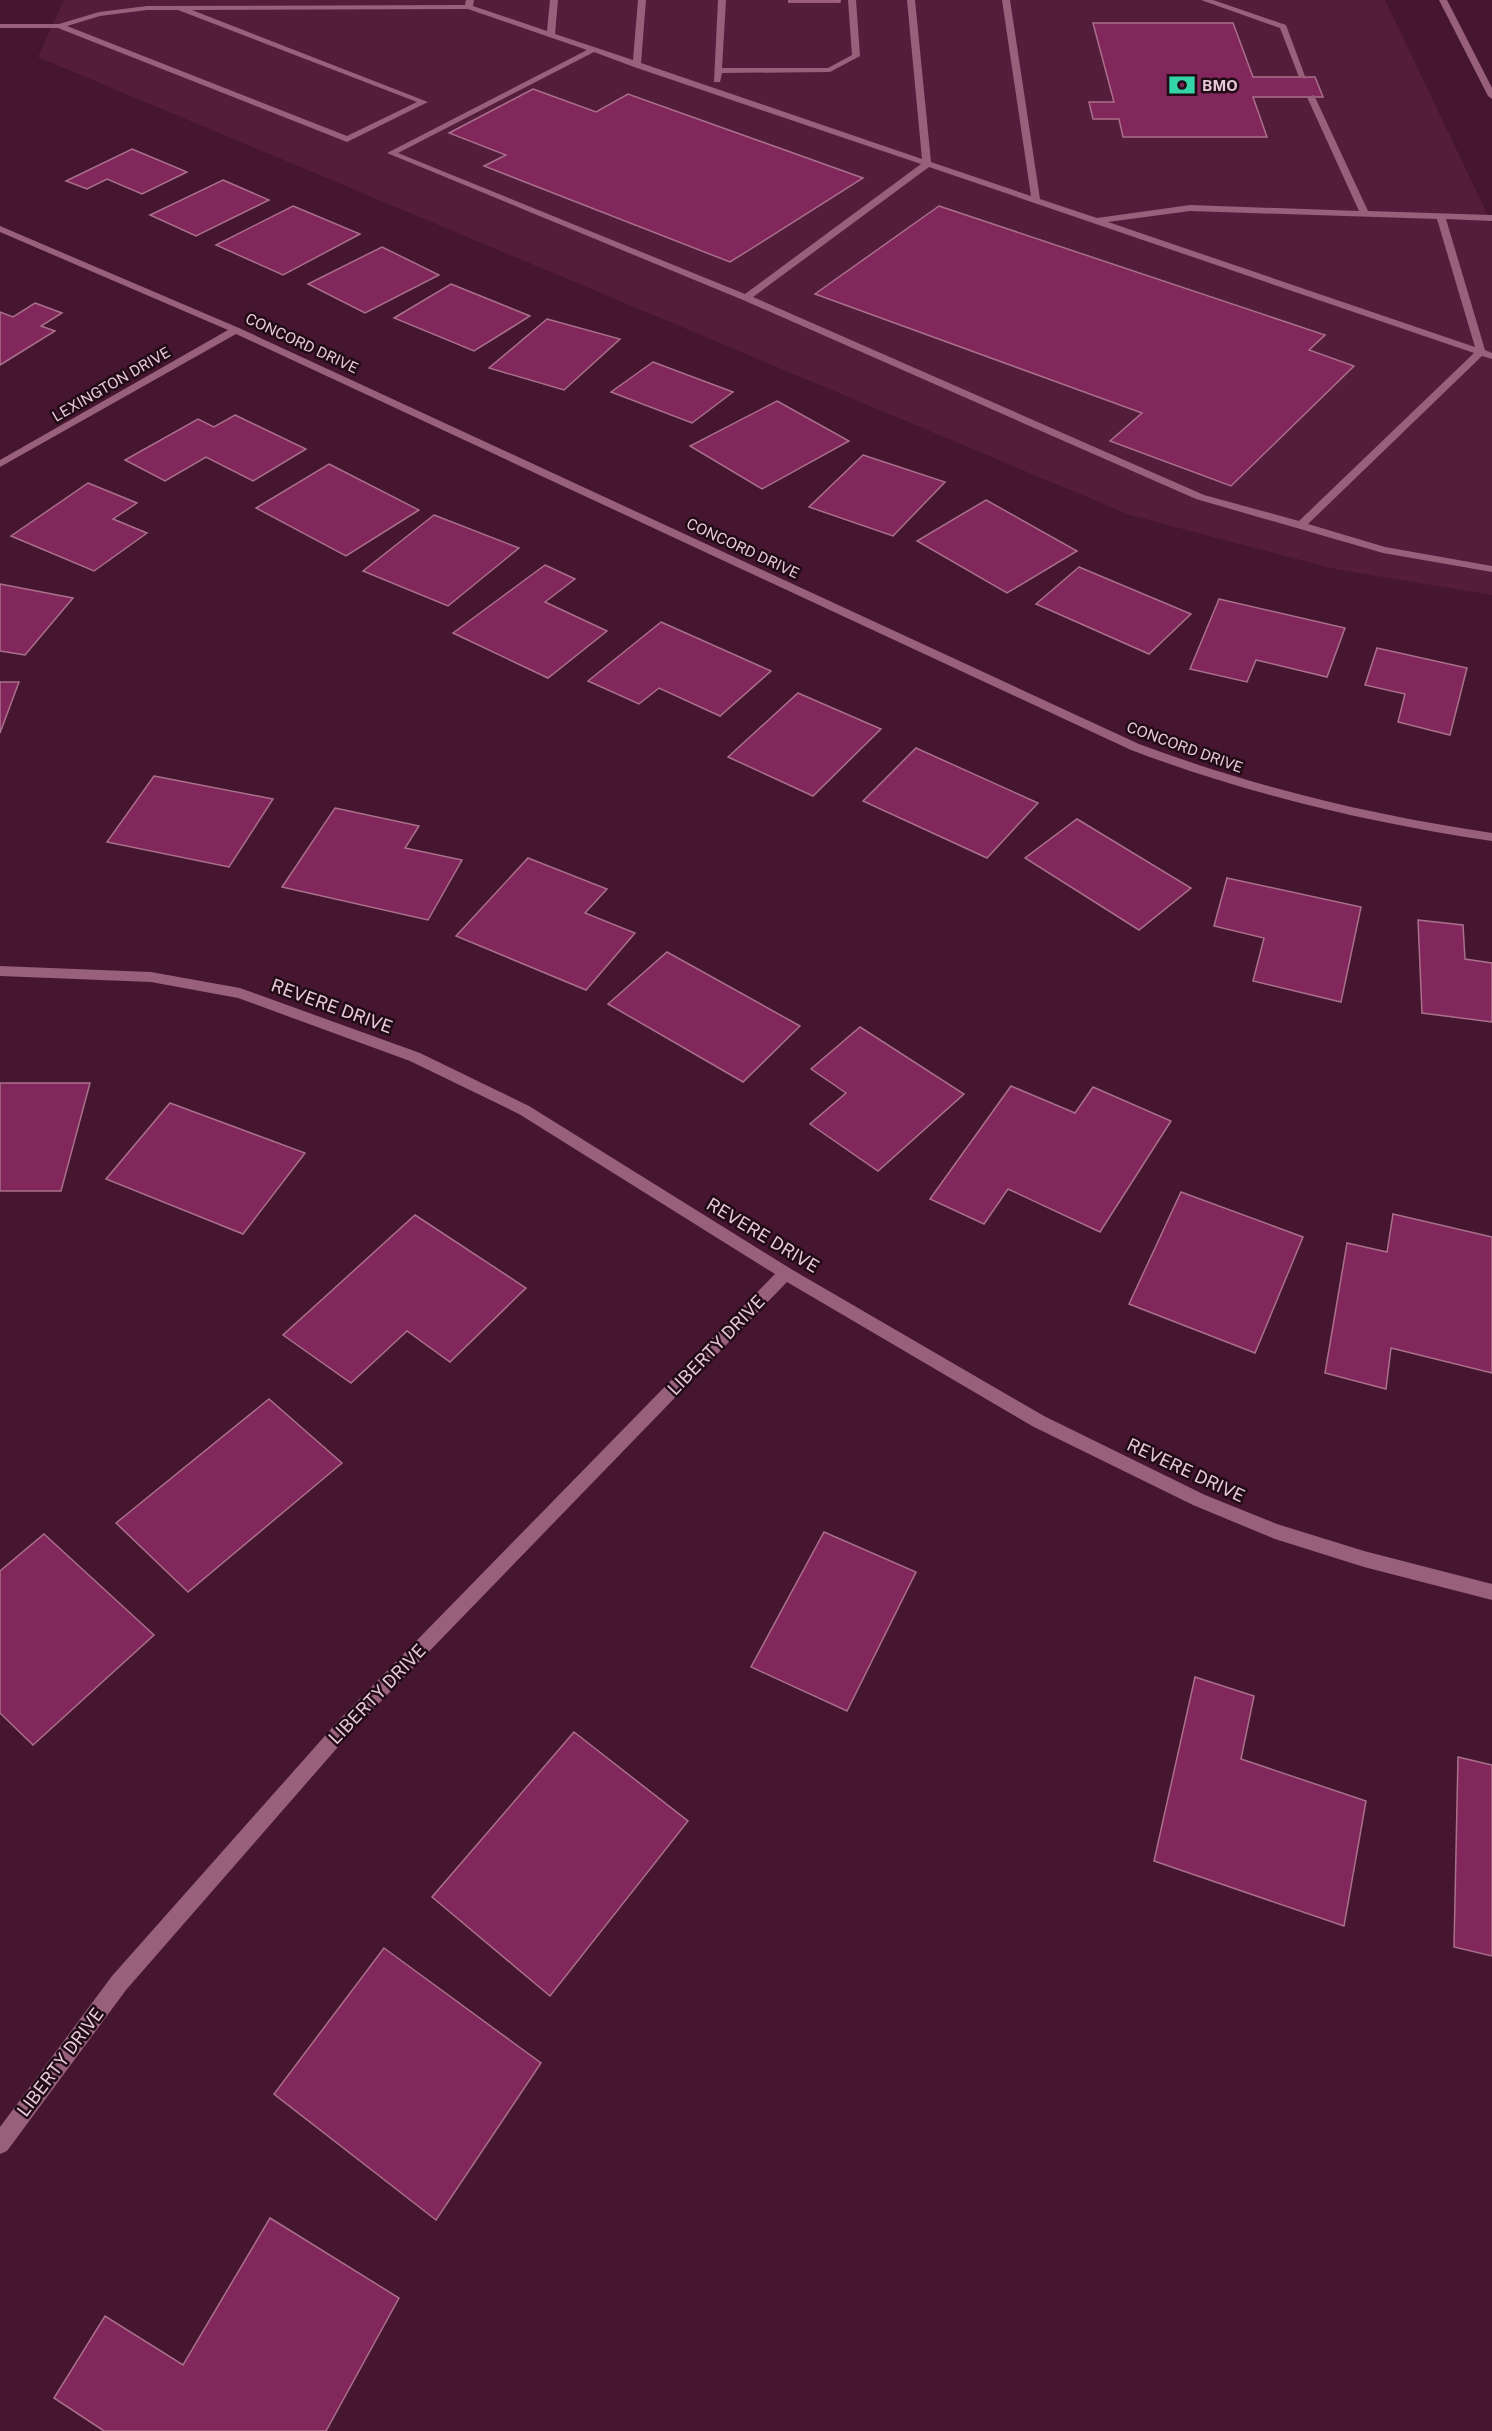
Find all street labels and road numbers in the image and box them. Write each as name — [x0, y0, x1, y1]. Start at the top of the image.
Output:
street label: CONCORD DRIVE — [243, 309, 361, 377]
street label: LEXINGTON DRIVE — [49, 343, 173, 425]
street label: CONCORD DRIVE — [684, 514, 802, 582]
street label: CONCORD DRIVE — [1125, 718, 1245, 776]
street label: REVERE DRIVE — [268, 974, 396, 1038]
street label: REVERE DRIVE — [703, 1193, 823, 1277]
street label: LIBERTY DRIVE — [663, 1291, 769, 1399]
street label: REVERE DRIVE — [1124, 1434, 1248, 1506]
street label: LIBERTY DRIVE — [324, 1640, 430, 1748]
street label: LIBERTY DRIVE — [12, 2004, 108, 2120]

